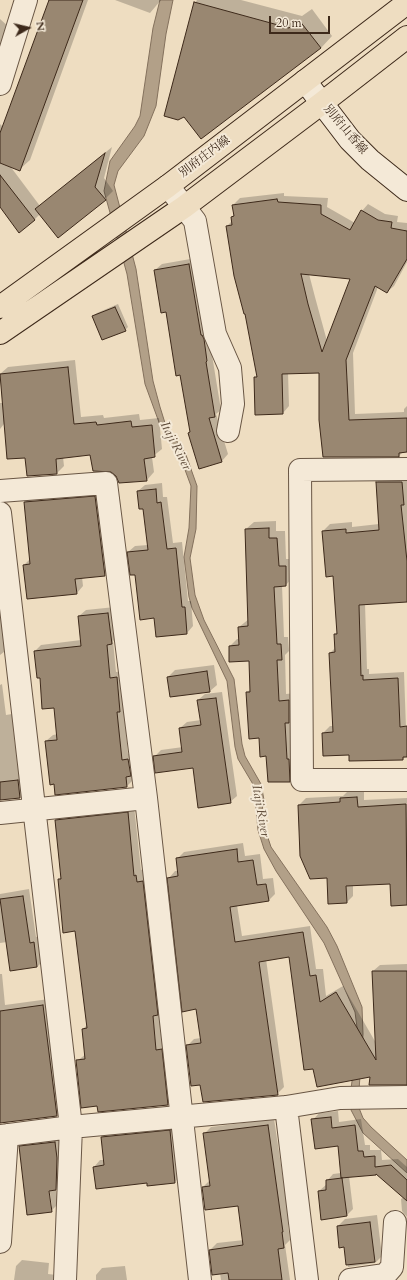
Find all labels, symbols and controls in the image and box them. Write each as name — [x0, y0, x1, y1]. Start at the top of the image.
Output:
north arrow — [8, 8, 48, 48]
scale bar — [271, 8, 332, 34]
text: 20 m — [276, 15, 302, 31]
text: N — [32, 20, 48, 32]
street label: 別府山香線 — [320, 102, 370, 158]
street label: 別府庄内線 — [177, 133, 233, 181]
water label: Itaji River — [156, 419, 194, 473]
water label: Itaji River — [248, 784, 272, 838]

